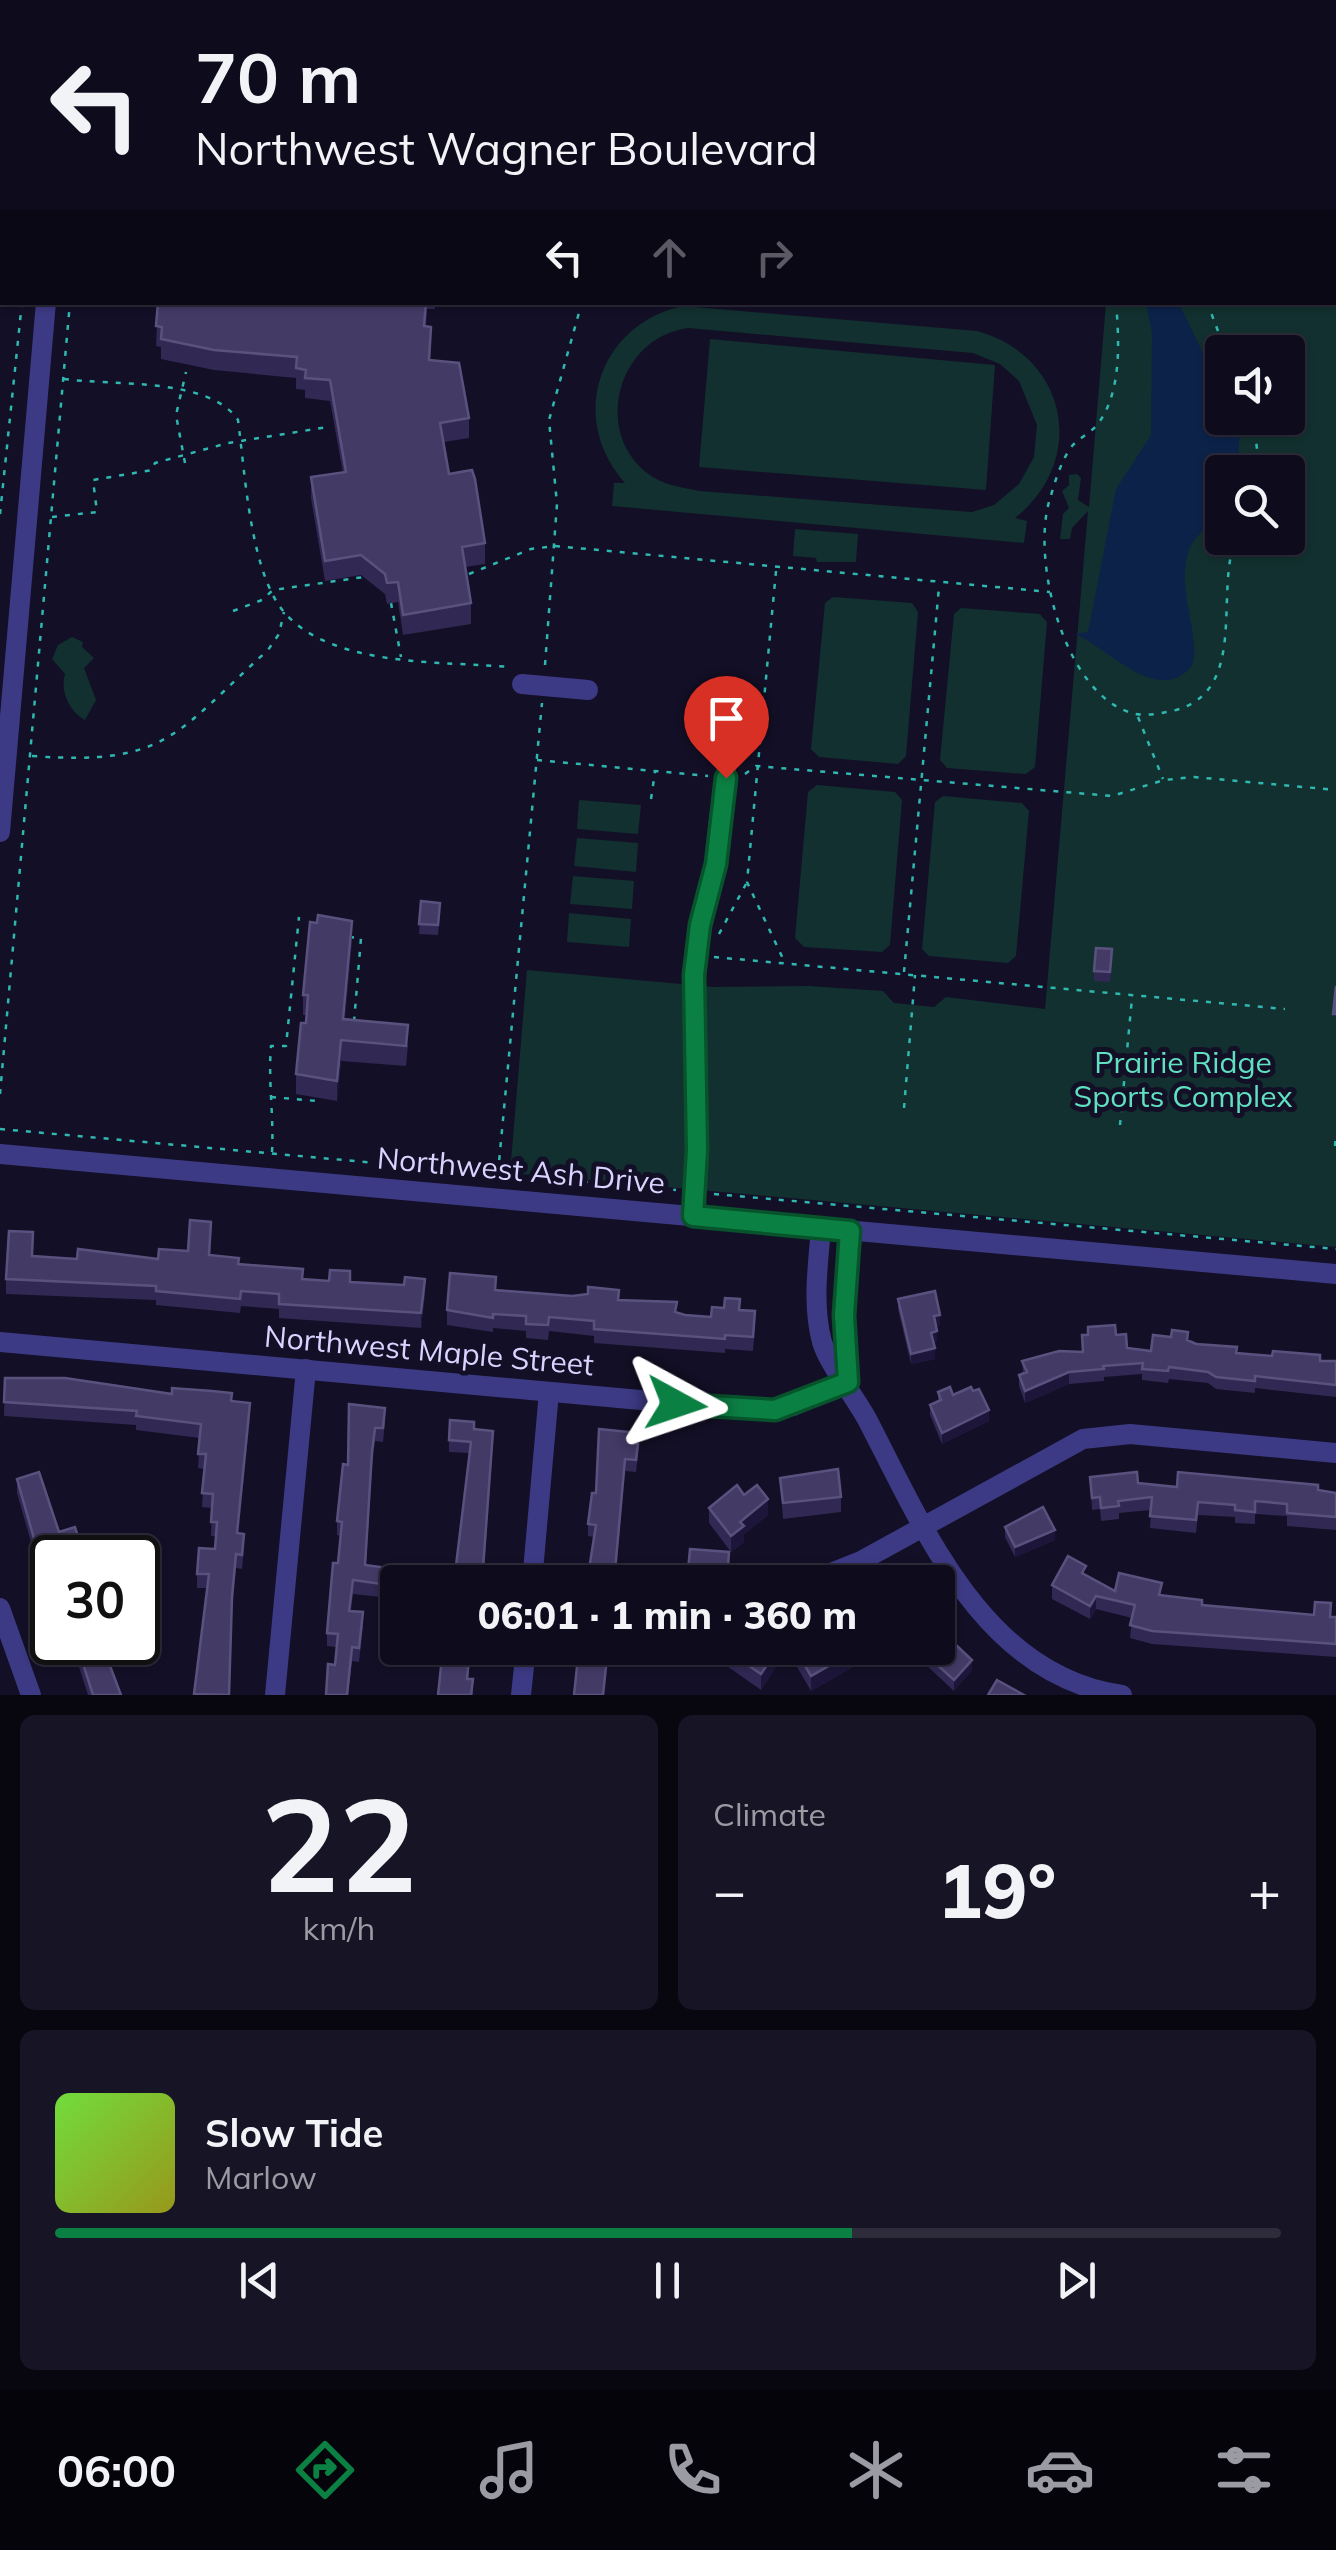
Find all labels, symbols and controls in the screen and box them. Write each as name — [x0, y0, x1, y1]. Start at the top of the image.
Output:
text: 70 m — [195, 33, 361, 121]
icon: left — [30, 40, 160, 170]
text: Northwest Wagner Boulevard — [195, 120, 818, 176]
icon: left — [537, 230, 592, 285]
icon: ahead — [642, 230, 697, 285]
icon: right — [747, 230, 802, 285]
map controls — [1205, 335, 1305, 555]
button: sound — [1205, 335, 1305, 435]
button: search — [1205, 455, 1305, 555]
pin — [684, 676, 769, 779]
icon: arrive — [699, 691, 754, 746]
park label: Prairie Ridge Sports Complex — [1073, 1043, 1293, 1115]
street label: Northwest Ash Drive — [375, 1138, 667, 1202]
street label: Northwest Maple Street — [263, 1317, 595, 1383]
position arrow — [624, 1352, 728, 1456]
speed limit sign: 30 — [30, 1535, 160, 1665]
text: 06:01 · 1 min · 360 m — [478, 1591, 857, 1639]
text: 22 — [261, 1761, 417, 1925]
text: Climate — [713, 1794, 826, 1834]
text: 19° — [938, 1843, 1056, 1937]
text: − — [713, 1856, 746, 1925]
text: + — [1248, 1856, 1281, 1925]
text: km/h — [303, 1908, 375, 1948]
text: Slow Tide — [205, 2109, 383, 2157]
text: Marlow — [205, 2157, 317, 2197]
icon: previous — [232, 2253, 287, 2308]
icon: pause — [640, 2253, 695, 2308]
icon: next — [1049, 2253, 1104, 2308]
icon: directions — [290, 2435, 360, 2505]
icon: music — [474, 2435, 544, 2505]
icon: phone — [658, 2435, 728, 2505]
icon: climate — [841, 2435, 911, 2505]
icon: car — [1025, 2435, 1095, 2505]
icon: filters — [1209, 2435, 1279, 2505]
text: 06:00 — [57, 2442, 176, 2498]

